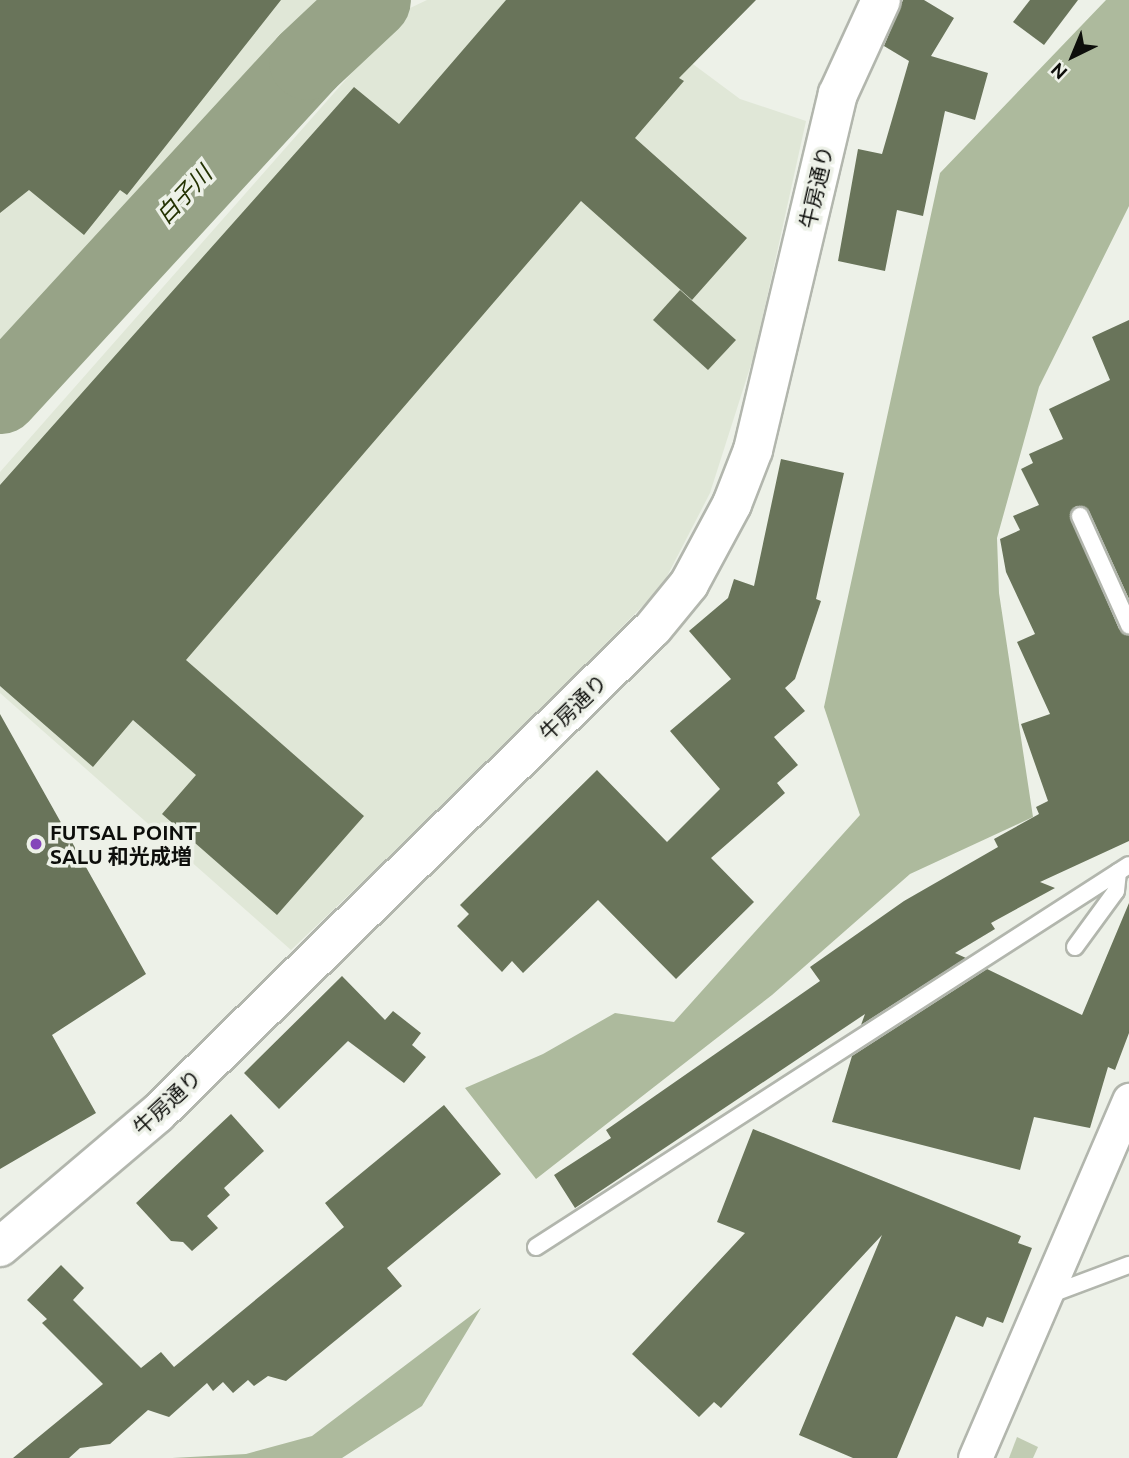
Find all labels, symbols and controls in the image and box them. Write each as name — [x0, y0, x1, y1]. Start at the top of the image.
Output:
north arrow — [1038, 21, 1108, 91]
text: N — [1046, 58, 1071, 84]
street label: 牛房通り — [794, 143, 838, 231]
water label: 白子川 — [150, 160, 218, 230]
street label: 牛房通り — [534, 669, 612, 745]
place label: FUTSAL POINT SALU 和光成増 — [50, 819, 197, 869]
marker: FUTSAL POINT SALU 和光成増 — [28, 836, 44, 852]
street label: 牛房通り — [128, 1064, 206, 1140]

